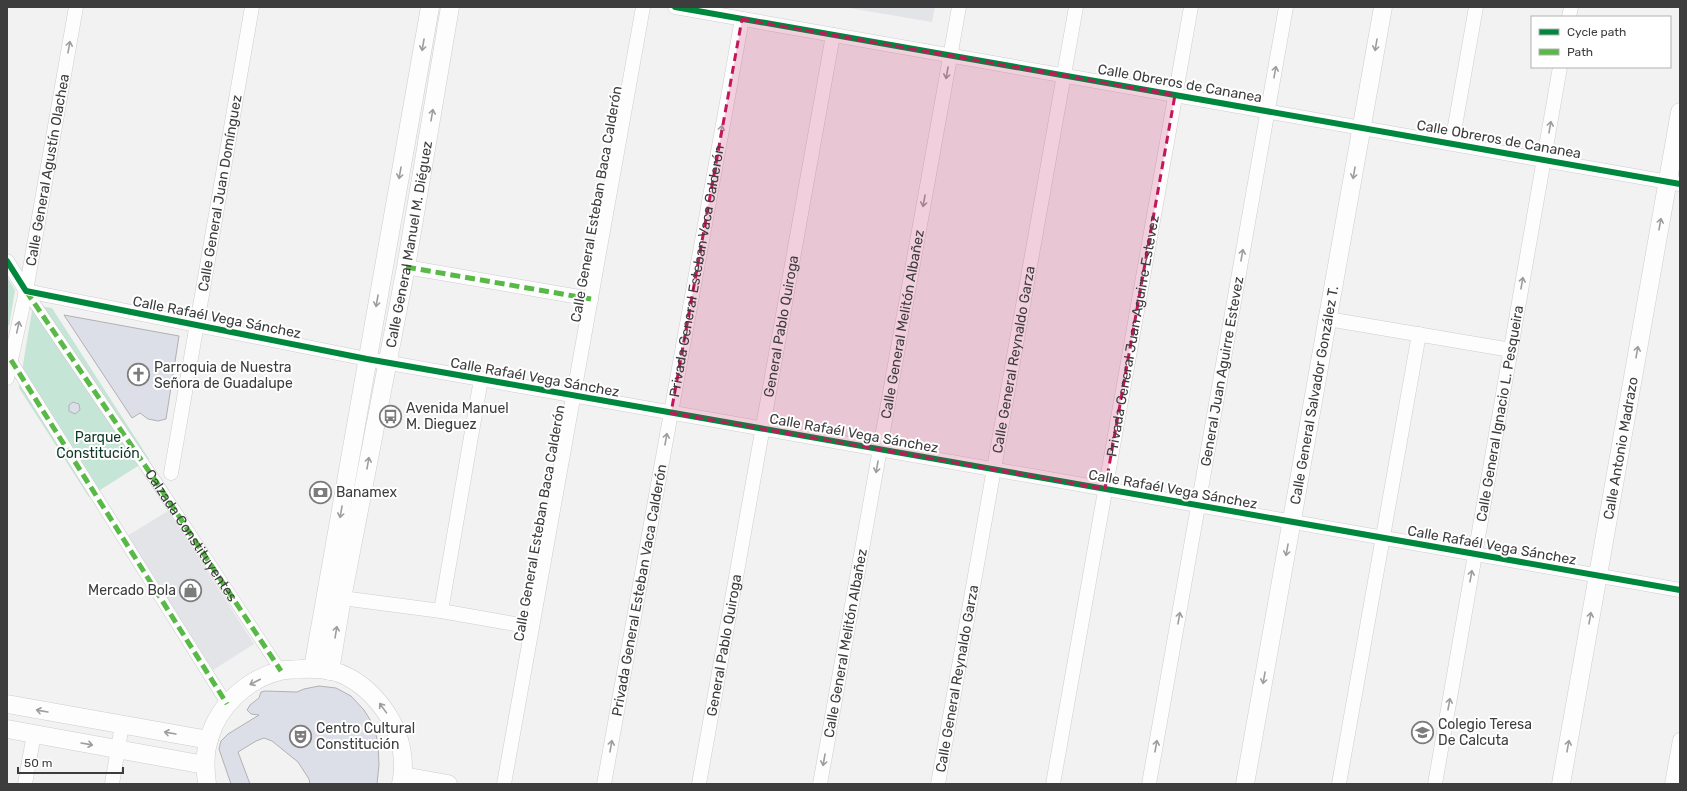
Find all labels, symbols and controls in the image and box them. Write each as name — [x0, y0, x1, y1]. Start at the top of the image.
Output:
legend — [1531, 16, 1671, 68]
text: Cycle path — [1567, 25, 1626, 39]
one-way arrow — [419, 38, 427, 51]
one-way arrow — [1372, 39, 1380, 52]
one-way arrow — [65, 41, 73, 54]
text: Path — [1567, 45, 1593, 59]
street label: Calle Obreros de Cananea — [1096, 61, 1263, 106]
one-way arrow — [943, 66, 951, 79]
one-way arrow — [1271, 66, 1279, 79]
street label: Calle General Agustín Olachea — [23, 73, 73, 267]
street label: Calle General Esteban Baca Calderón — [567, 85, 626, 324]
street label: Calle General Juan Domínguez — [195, 94, 246, 293]
one-way arrow — [428, 109, 436, 122]
street label: Calle Obreros de Cananea — [1415, 117, 1582, 162]
one-way arrow — [1546, 121, 1554, 134]
one-way arrow — [717, 125, 725, 138]
street label: Calle General Manuel M. Diéguez — [383, 140, 436, 349]
street label: Privada General Esteban Vaca Calderón — [666, 144, 728, 399]
one-way arrow — [396, 166, 404, 179]
one-way arrow — [1349, 167, 1357, 180]
one-way arrow — [920, 194, 928, 207]
street label: Privada General Juan Aguirre Estevez — [1103, 214, 1163, 458]
one-way arrow — [1656, 218, 1664, 231]
street label: Calle General Melitón Albañez — [877, 228, 928, 420]
one-way arrow — [1239, 249, 1247, 262]
street label: General Pablo Quiroga — [760, 254, 802, 399]
street label: Calle General Reynaldo Garza — [989, 265, 1039, 455]
street label: General Juan Aguirre Estevez — [1197, 275, 1247, 468]
one-way arrow — [1519, 276, 1527, 289]
street label: Calle General Salvador González T. — [1287, 285, 1342, 506]
street label: Calle Rafaél Vega Sánchez — [131, 293, 303, 342]
one-way arrow — [373, 294, 381, 307]
street label: Calle General Ignacio L. Pesqueira — [1473, 304, 1527, 523]
one-way arrow — [15, 321, 23, 334]
one-way arrow — [1633, 346, 1641, 359]
street label: Calle Rafaél Vega Sánchez — [449, 354, 621, 401]
place label: Parroquia de Nuestra Señora de Guadalupe — [154, 359, 293, 392]
church icon: Parroquia de Nuestra Señora de Guadalupe — [125, 362, 151, 388]
street label: Calle Antonio Madrazo — [1600, 376, 1642, 521]
place label: Avenida Manuel M. Dieguez — [406, 400, 509, 433]
bus stop icon: Avenida Manuel M. Dieguez — [377, 403, 403, 429]
street label: Calle General Esteban Baca Calderón — [510, 404, 569, 643]
street label: Calle Rafaél Vega Sánchez — [768, 410, 940, 457]
park label: Parque Constitución — [56, 429, 140, 462]
one-way arrow — [662, 432, 670, 445]
one-way arrow — [364, 457, 372, 470]
one-way arrow — [872, 460, 880, 473]
street label: Privada General Esteban Vaca Calderón — [608, 463, 671, 718]
street label: Calzada Constituyentes — [141, 466, 241, 605]
street label: Calle Rafaél Vega Sánchez — [1087, 466, 1259, 513]
bank icon: Banamex — [307, 479, 333, 505]
place label: Banamex — [336, 484, 397, 501]
one-way arrow — [336, 505, 344, 518]
street label: Calle Rafaél Vega Sánchez — [1406, 522, 1578, 569]
one-way arrow — [1283, 543, 1291, 556]
street label: Calle General Melitón Albañez — [820, 547, 871, 739]
one-way arrow — [1467, 570, 1475, 583]
street label: General Pablo Quiroga — [703, 573, 745, 718]
shop icon: Mercado Bola — [178, 577, 204, 603]
place label: Mercado Bola — [88, 582, 176, 599]
street label: Calle General Reynaldo Garza — [932, 584, 982, 774]
one-way arrow — [1175, 611, 1183, 624]
one-way arrow — [1586, 611, 1594, 624]
one-way arrow — [332, 626, 340, 639]
one-way arrow — [1260, 671, 1268, 684]
one-way arrow — [249, 679, 261, 686]
one-way arrow — [1445, 698, 1453, 711]
one-way arrow — [379, 702, 387, 713]
one-way arrow — [36, 706, 49, 714]
place label: Colegio Teresa De Calcuta — [1438, 716, 1532, 749]
school or university icon: Colegio Teresa De Calcuta — [1410, 719, 1436, 745]
place label: Centro Cultural Constitución — [316, 720, 415, 753]
theatre icon: Centro Cultural Constitución — [288, 723, 314, 749]
one-way arrow — [164, 729, 177, 737]
one-way arrow — [1152, 739, 1160, 752]
one-way arrow — [1564, 739, 1572, 752]
one-way arrow — [80, 740, 93, 748]
one-way arrow — [607, 740, 615, 753]
scale bar — [18, 749, 123, 775]
one-way arrow — [820, 753, 828, 766]
text: 50 m — [24, 756, 52, 770]

